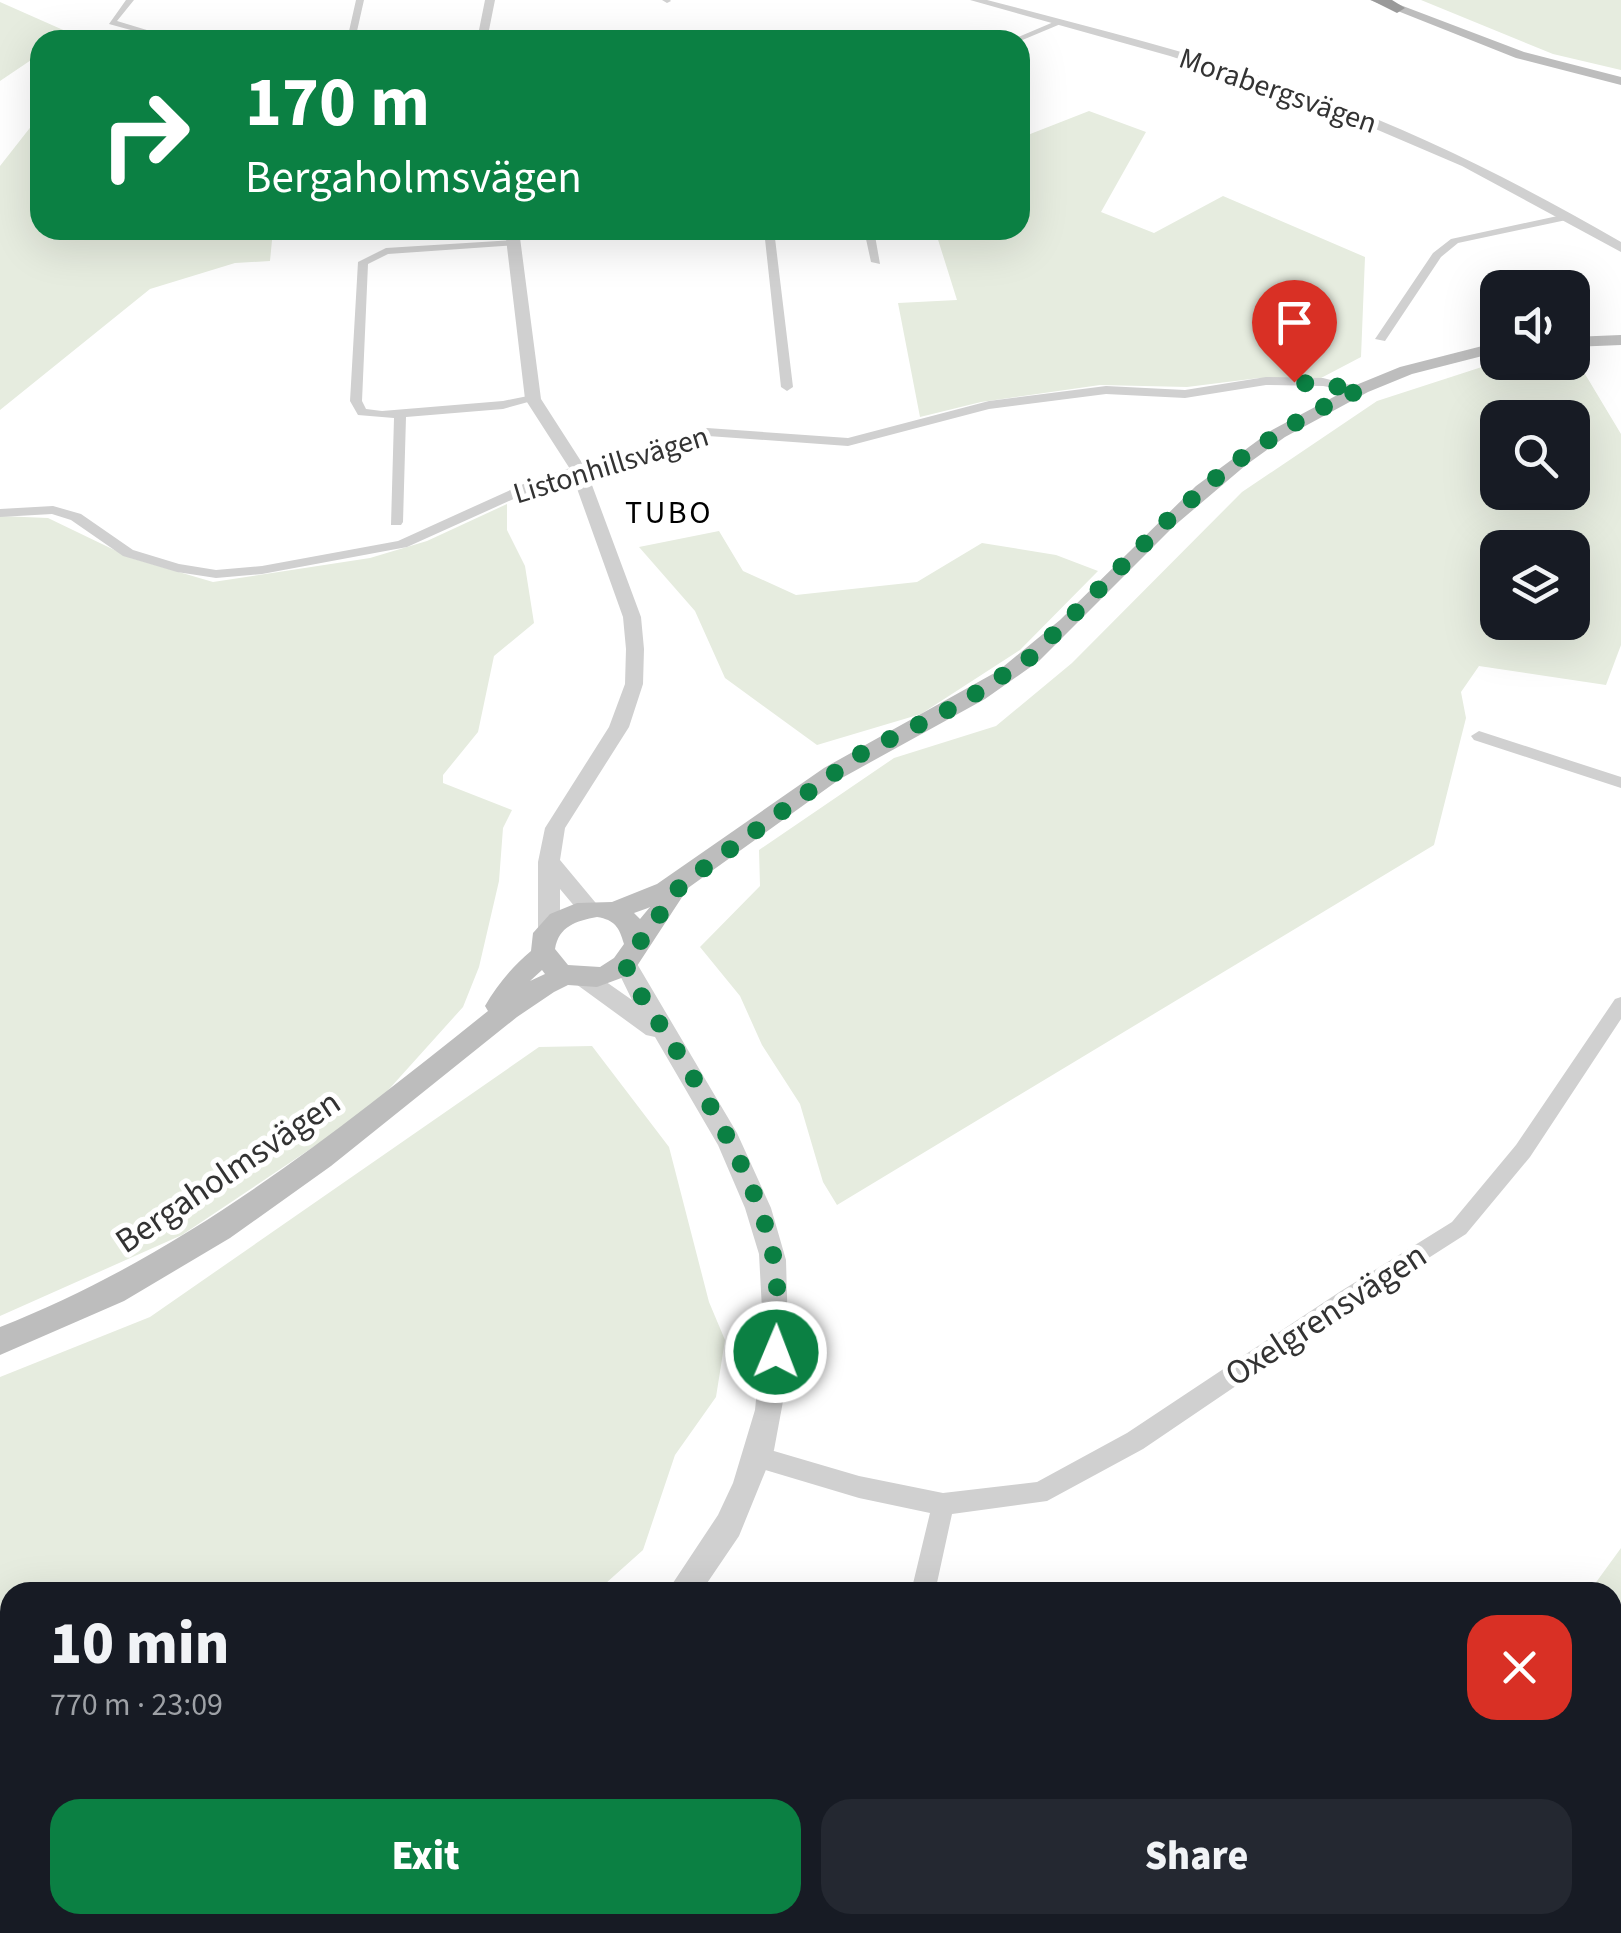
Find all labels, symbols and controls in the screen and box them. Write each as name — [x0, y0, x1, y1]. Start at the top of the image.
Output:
street label: Morabergsvägen — [1173, 37, 1383, 145]
text: 170 m — [245, 53, 430, 153]
icon: right — [80, 70, 210, 200]
text: Bergaholmsvägen — [245, 146, 582, 210]
map controls — [1480, 270, 1590, 640]
button: sound — [1480, 270, 1590, 380]
pin — [1252, 280, 1337, 383]
icon: arrive — [1267, 295, 1322, 350]
button: search — [1480, 400, 1590, 510]
street label: Listonhillsvägen — [508, 415, 714, 515]
district label: TUBO — [625, 490, 713, 536]
button: layers — [1480, 530, 1590, 640]
street label: Bergaholmsvägen — [105, 1078, 351, 1266]
street label: Oxelgrensvägen — [1215, 1231, 1437, 1399]
position arrow — [724, 1300, 828, 1404]
text: 10 min — [50, 1602, 229, 1687]
button: close — [1467, 1615, 1572, 1720]
text: 770 m · 23:09 — [50, 1682, 223, 1728]
button: Exit — [50, 1799, 801, 1914]
button: Share — [821, 1799, 1572, 1914]

